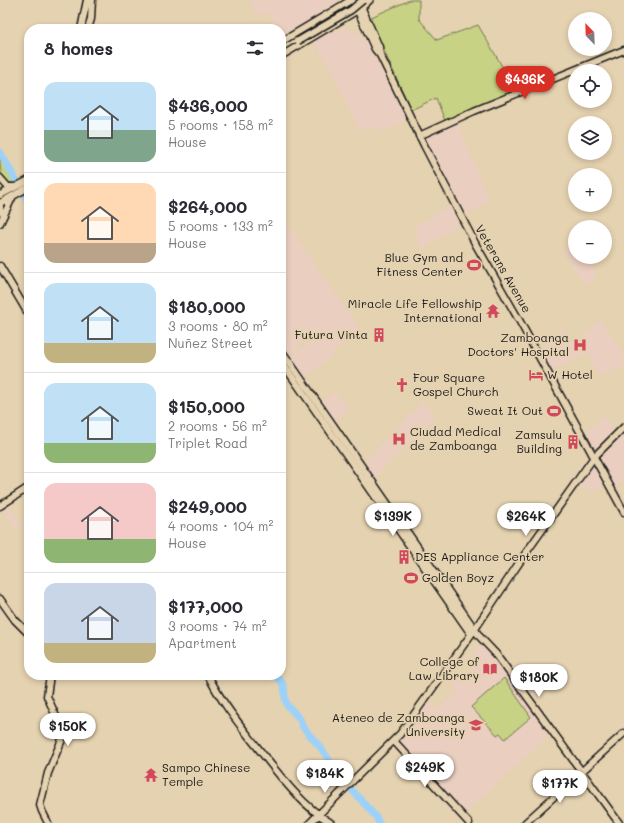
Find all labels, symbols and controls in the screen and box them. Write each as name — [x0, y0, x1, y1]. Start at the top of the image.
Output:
north arrow — [568, 12, 612, 56]
map controls — [568, 12, 612, 264]
text: 8 homes — [44, 37, 113, 59]
icon: filters — [244, 37, 266, 59]
button: locate — [568, 64, 612, 108]
pin: $436K — [497, 66, 553, 100]
text: $436K — [505, 70, 545, 87]
text: $436,000 — [168, 94, 248, 116]
icon: home — [76, 98, 124, 146]
text: 5 rooms · 158 m² — [168, 116, 273, 133]
button: layers — [568, 116, 612, 160]
text: House — [168, 133, 206, 150]
button: + — [568, 168, 612, 212]
text: $264,000 — [168, 195, 247, 217]
icon: home — [76, 199, 124, 247]
text: 5 rooms · 133 m² — [168, 217, 273, 234]
button: − — [568, 220, 612, 264]
street label: Veterans Avenue — [472, 222, 536, 315]
text: House — [168, 234, 206, 251]
place label: Blue Gym and Fitness Center — [376, 249, 463, 279]
sports icon: Blue Gym and Fitness Center — [466, 257, 482, 273]
text: $180,000 — [168, 295, 246, 317]
place label: Miracle Life Fellowship International — [348, 295, 482, 325]
icon: home — [76, 299, 124, 347]
temple icon: Miracle Life Fellowship International — [485, 303, 501, 319]
text: 3 rooms · 80 m² — [168, 317, 268, 334]
place label: Futura Vinta — [295, 326, 368, 342]
building icon: Futura Vinta — [371, 327, 387, 343]
place label: Zamboanga Doctors' Hospital — [467, 329, 569, 359]
text: Nuñez Street — [168, 334, 253, 351]
hospital icon: Zamboanga Doctors' Hospital — [572, 337, 588, 353]
place label: W Hotel — [547, 366, 593, 382]
hotel icon: W Hotel — [528, 367, 544, 383]
place label: Four Square Gospel Church — [413, 369, 499, 399]
church icon: Four Square Gospel Church — [394, 377, 410, 393]
text: $150,000 — [168, 395, 245, 417]
icon: home — [76, 399, 124, 447]
place label: Sweat It Out — [467, 402, 543, 418]
sports icon: Sweat It Out — [546, 403, 562, 419]
text: 2 rooms · 56 m² — [168, 417, 267, 434]
place label: Ciudad Medical de Zamboanga — [410, 423, 501, 453]
place label: Zamsulu Building — [515, 426, 562, 456]
hospital icon: Ciudad Medical de Zamboanga — [391, 431, 407, 447]
text: Triplet Road — [168, 434, 247, 451]
building icon: Zamsulu Building — [565, 434, 581, 450]
text: $249,000 — [168, 495, 247, 517]
icon: home — [76, 499, 124, 547]
pin: $139K — [365, 503, 421, 537]
pin: $264K — [498, 503, 554, 537]
text: $139K — [374, 507, 412, 524]
text: $264K — [506, 507, 546, 524]
text: 4 rooms · 104 m² — [168, 517, 273, 534]
text: House — [168, 534, 206, 551]
place label: DES Appliance Center — [415, 548, 544, 564]
building icon: DES Appliance Center — [396, 549, 412, 565]
place label: Golden Boyz — [422, 569, 494, 585]
sports icon: Golden Boyz — [403, 570, 419, 586]
text: $177,000 — [168, 595, 243, 617]
icon: home — [76, 599, 124, 647]
text: 3 rooms · 74 m² — [168, 617, 267, 634]
text: Apartment — [168, 634, 237, 651]
place label: College of Law Library — [409, 653, 479, 683]
library icon: College of Law Library — [482, 661, 498, 677]
pin: $180K — [511, 664, 567, 698]
text: $180K — [520, 668, 558, 685]
place label: Ateneo de Zamboanga University — [332, 709, 465, 739]
pin: $150K — [40, 713, 96, 747]
text: $150K — [49, 717, 87, 734]
school or university icon: Ateneo de Zamboanga University — [468, 717, 484, 733]
pin: $249K — [397, 754, 453, 788]
text: $249K — [405, 758, 445, 775]
place label: Sampo Chinese Temple — [162, 759, 251, 789]
pin: $184K — [297, 760, 353, 794]
text: $184K — [306, 764, 344, 781]
temple icon: Sampo Chinese Temple — [143, 767, 159, 783]
pin: $177K — [532, 770, 588, 804]
text: $177K — [542, 774, 578, 791]

